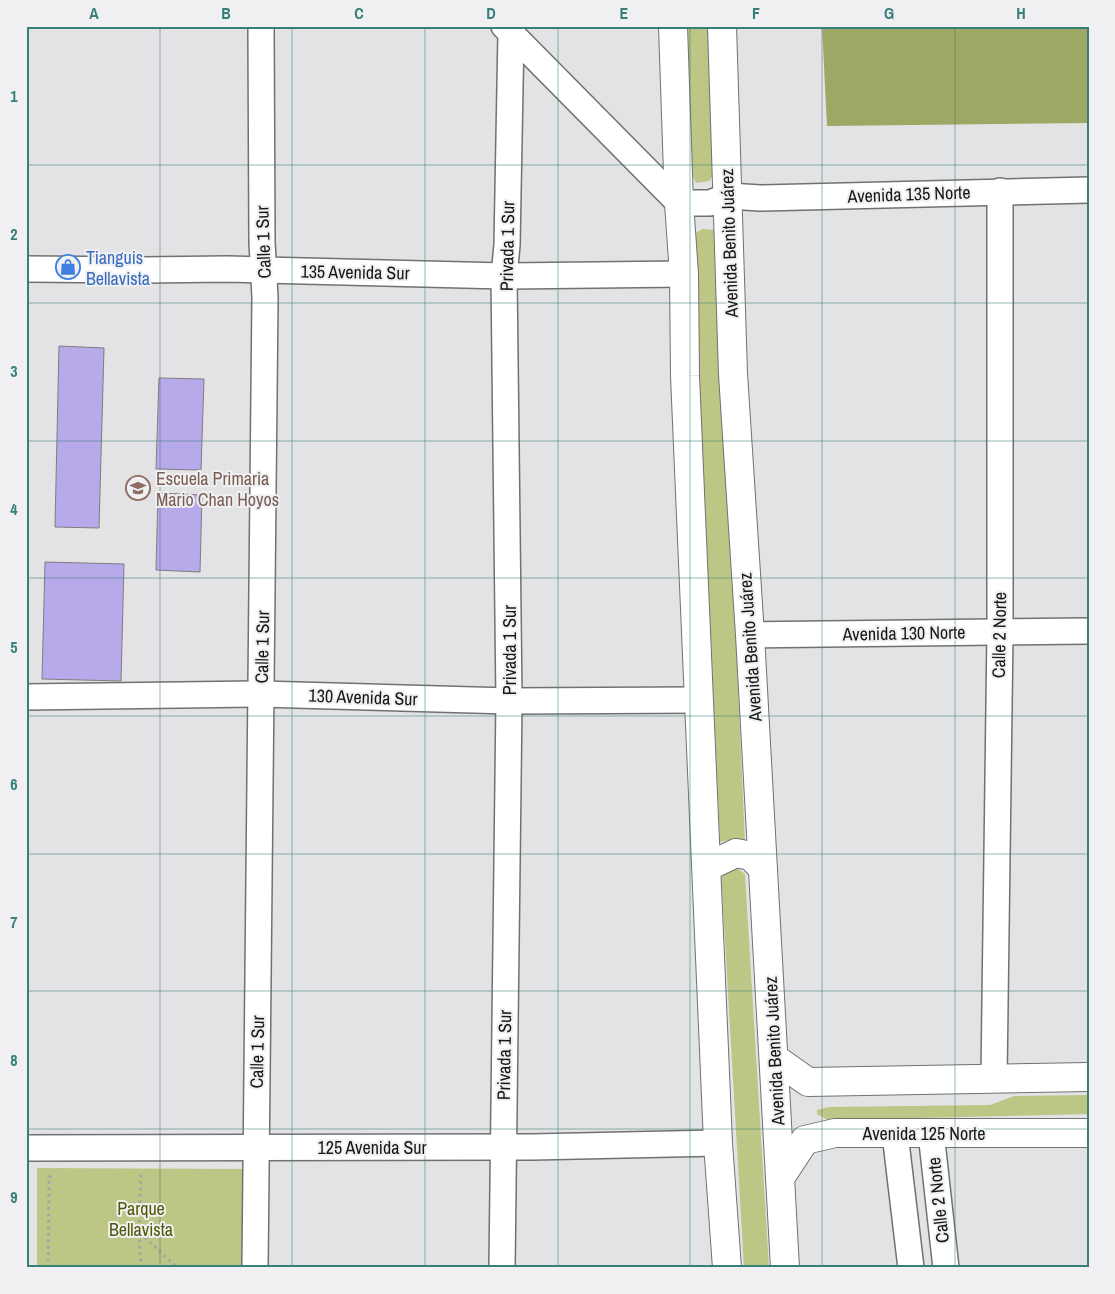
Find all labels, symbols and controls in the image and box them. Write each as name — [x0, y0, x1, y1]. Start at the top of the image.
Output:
text: A — [89, 2, 99, 24]
text: B — [221, 2, 231, 24]
text: C — [354, 2, 364, 24]
text: D — [486, 2, 496, 24]
text: E — [620, 2, 629, 24]
text: F — [752, 2, 760, 24]
text: G — [884, 2, 894, 24]
text: H — [1016, 2, 1026, 24]
text: 1 — [10, 85, 18, 107]
street label: Avenida Benito Juárez — [714, 168, 744, 319]
street label: Avenida 135 Norte — [846, 179, 971, 209]
street label: Privada 1 Sur — [494, 201, 520, 291]
street label: Calle 1 Sur — [249, 205, 277, 279]
text: 2 — [10, 223, 18, 245]
place label: Tianguis Bellavista — [86, 245, 150, 291]
shop icon: Tianguis Bellavista — [55, 254, 81, 280]
street label: 135 Avenida Sur — [300, 259, 410, 285]
text: 3 — [10, 360, 18, 382]
place label: Escuela Primaria Mario Chan Hoyos — [156, 466, 279, 512]
school or university icon: Escuela Primaria Mario Chan Hoyos — [125, 475, 151, 501]
text: 4 — [10, 498, 18, 520]
street label: Avenida Benito Juárez — [732, 572, 768, 723]
street label: Calle 2 Norte — [986, 592, 1012, 678]
street label: Privada 1 Sur — [497, 605, 522, 695]
street label: Calle 1 Sur — [249, 610, 275, 684]
street label: Avenida 130 Norte — [841, 619, 966, 647]
text: 5 — [10, 636, 18, 658]
street label: 130 Avenida Sur — [308, 683, 418, 711]
text: 6 — [10, 773, 18, 795]
text: 7 — [10, 911, 18, 933]
street label: Avenida Benito Juárez — [758, 976, 790, 1127]
street label: Privada 1 Sur — [491, 1010, 517, 1100]
street label: Calle 1 Sur — [244, 1015, 270, 1089]
text: 8 — [10, 1049, 18, 1071]
street label: Avenida 125 Norte — [862, 1121, 985, 1146]
street label: 125 Avenida Sur — [318, 1135, 427, 1160]
street label: Calle 2 Norte — [921, 1156, 955, 1244]
text: 9 — [10, 1186, 18, 1208]
park label: Parque Bellavista — [109, 1196, 173, 1242]

